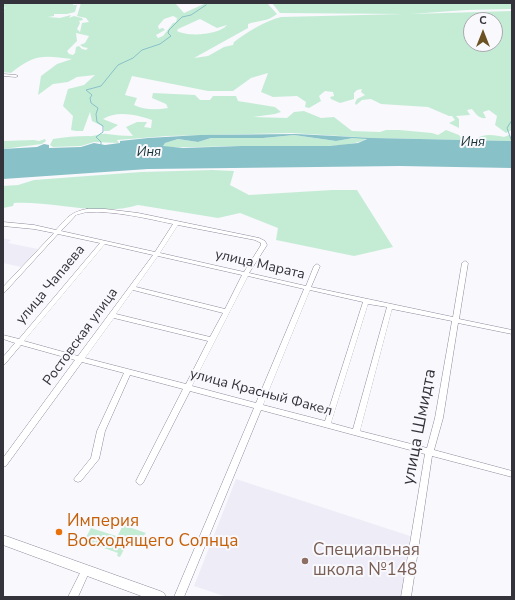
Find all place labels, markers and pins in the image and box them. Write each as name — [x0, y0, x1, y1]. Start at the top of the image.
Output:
place label: Империя Восходящего Солнца — [67, 512, 238, 552]
marker: Империя Восходящего Солнца — [54, 527, 64, 537]
place label: Специальная школа №148 — [313, 541, 420, 581]
marker: Специальная школа №148 — [300, 556, 310, 566]

